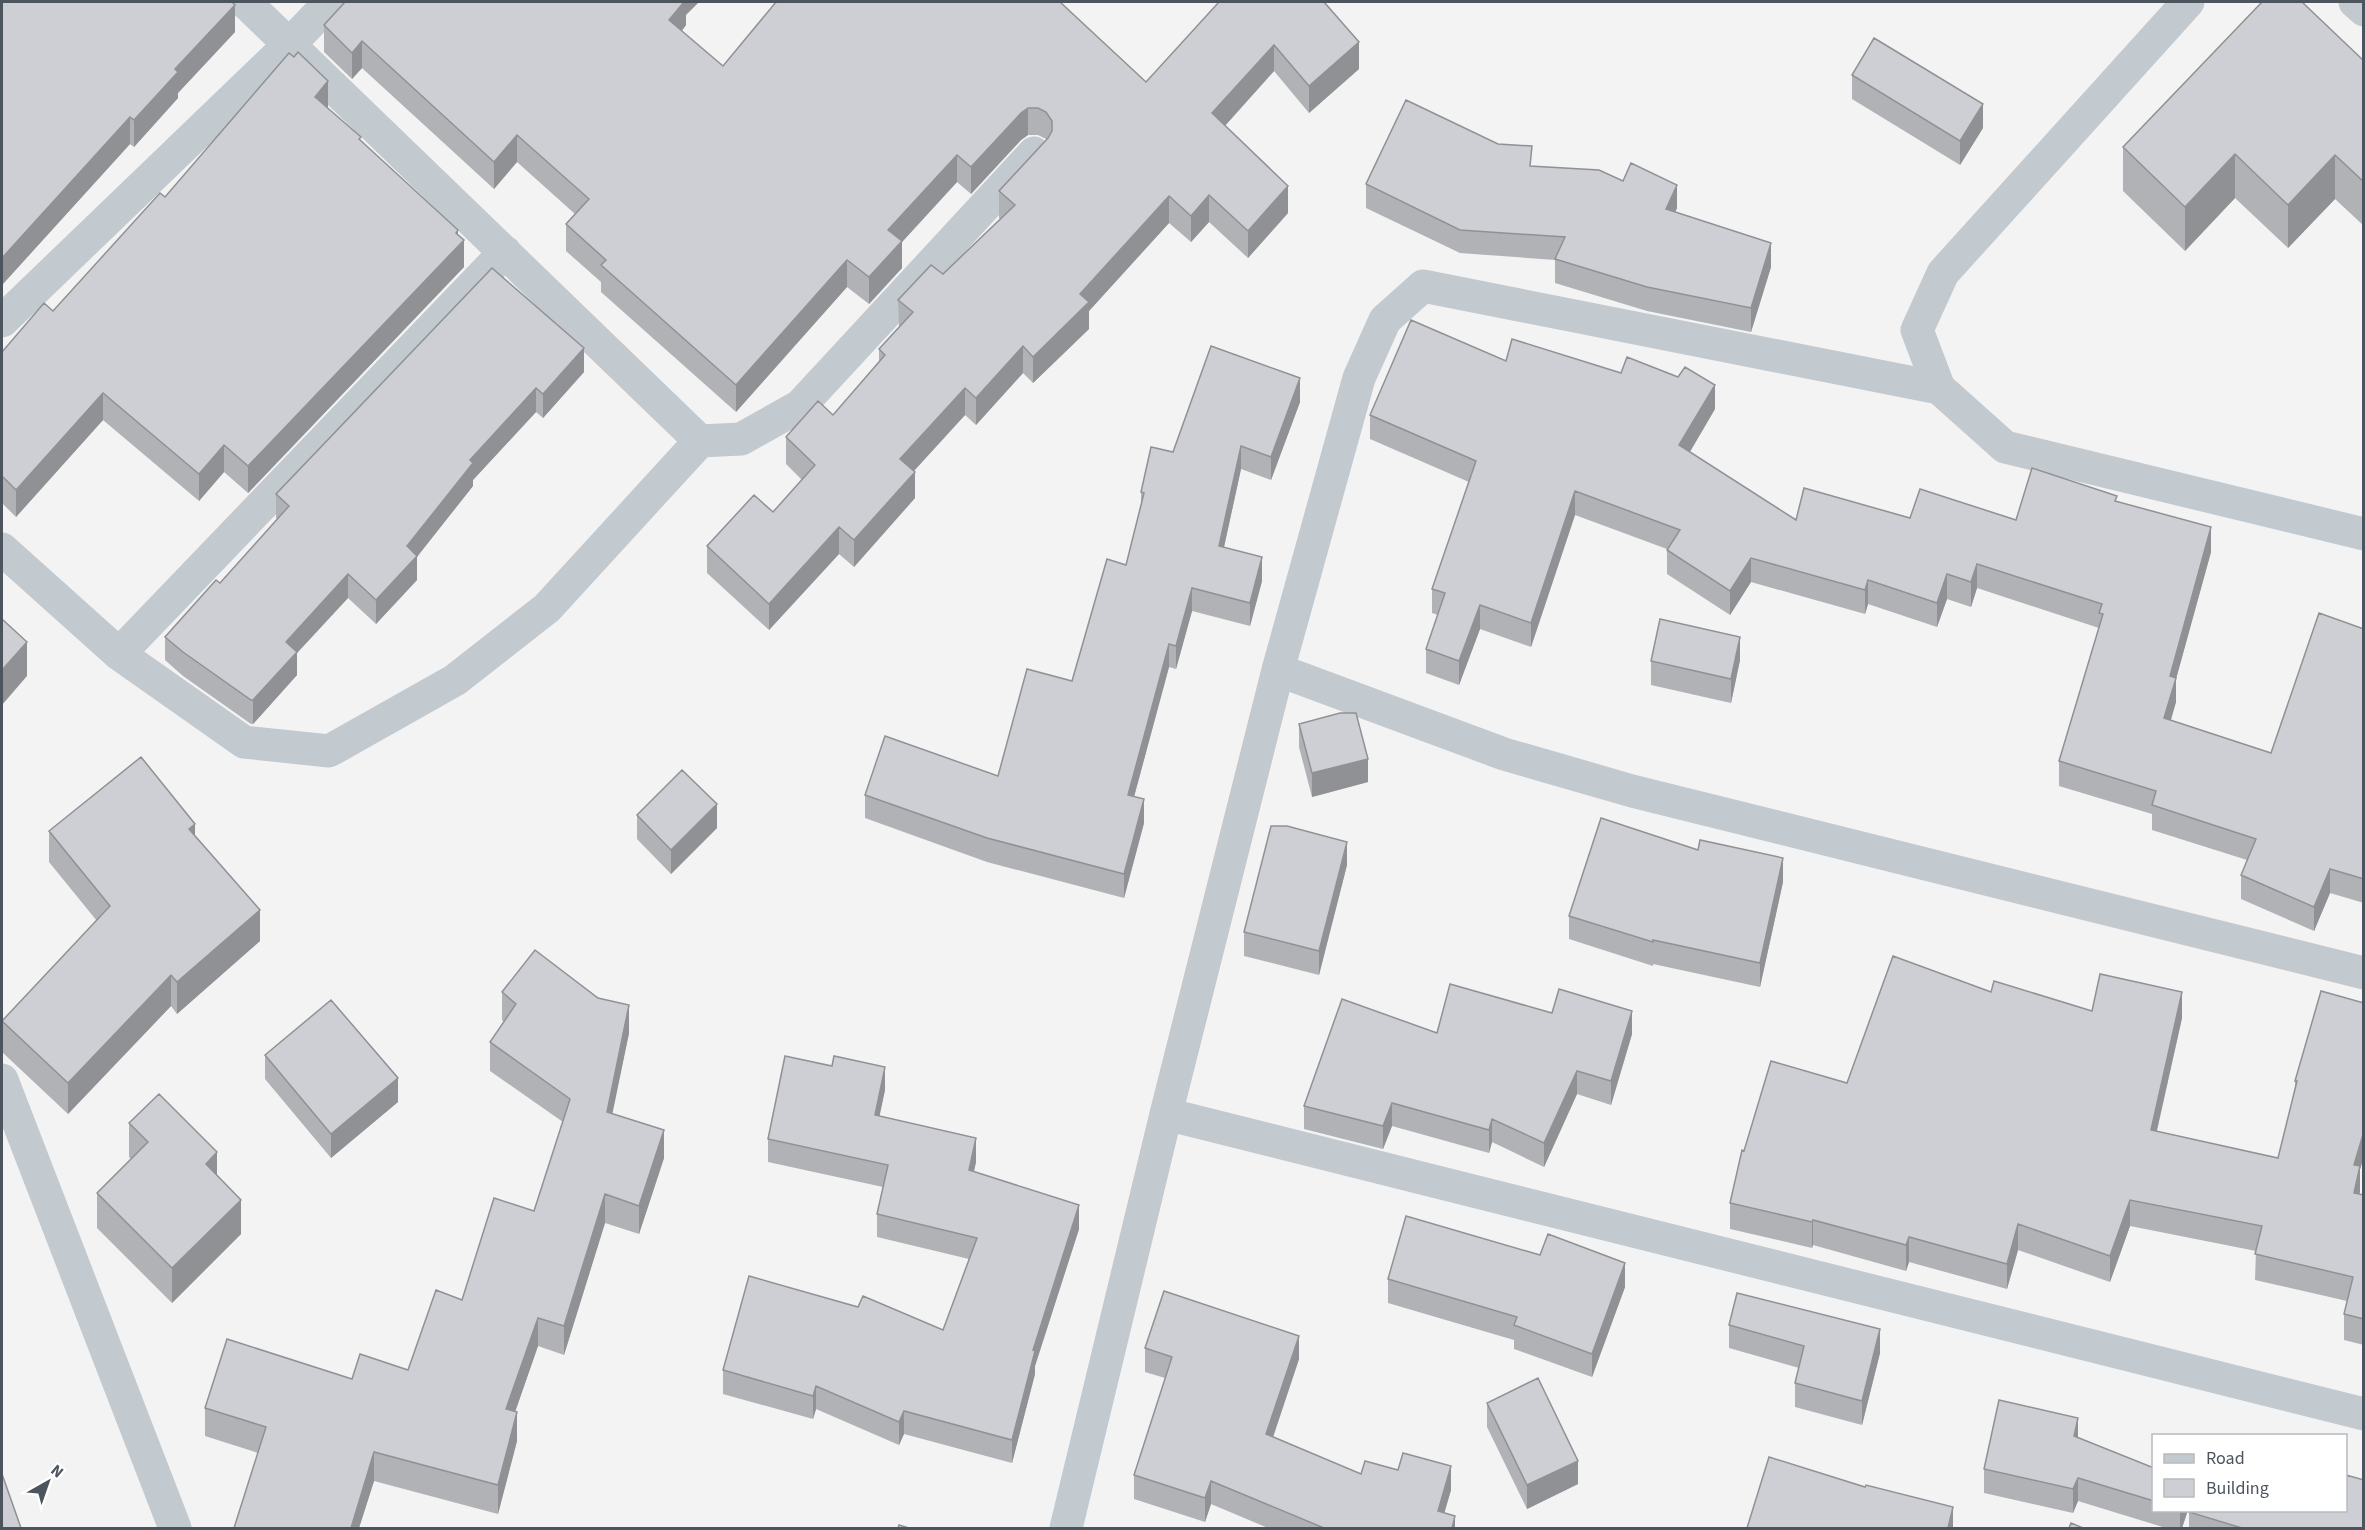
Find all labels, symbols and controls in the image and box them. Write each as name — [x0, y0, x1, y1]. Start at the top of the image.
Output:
legend — [2152, 1434, 2347, 1512]
text: Road — [2206, 1446, 2245, 1471]
north arrow — [18, 1452, 78, 1512]
text: N — [46, 1459, 68, 1483]
text: Building — [2206, 1476, 2269, 1501]

